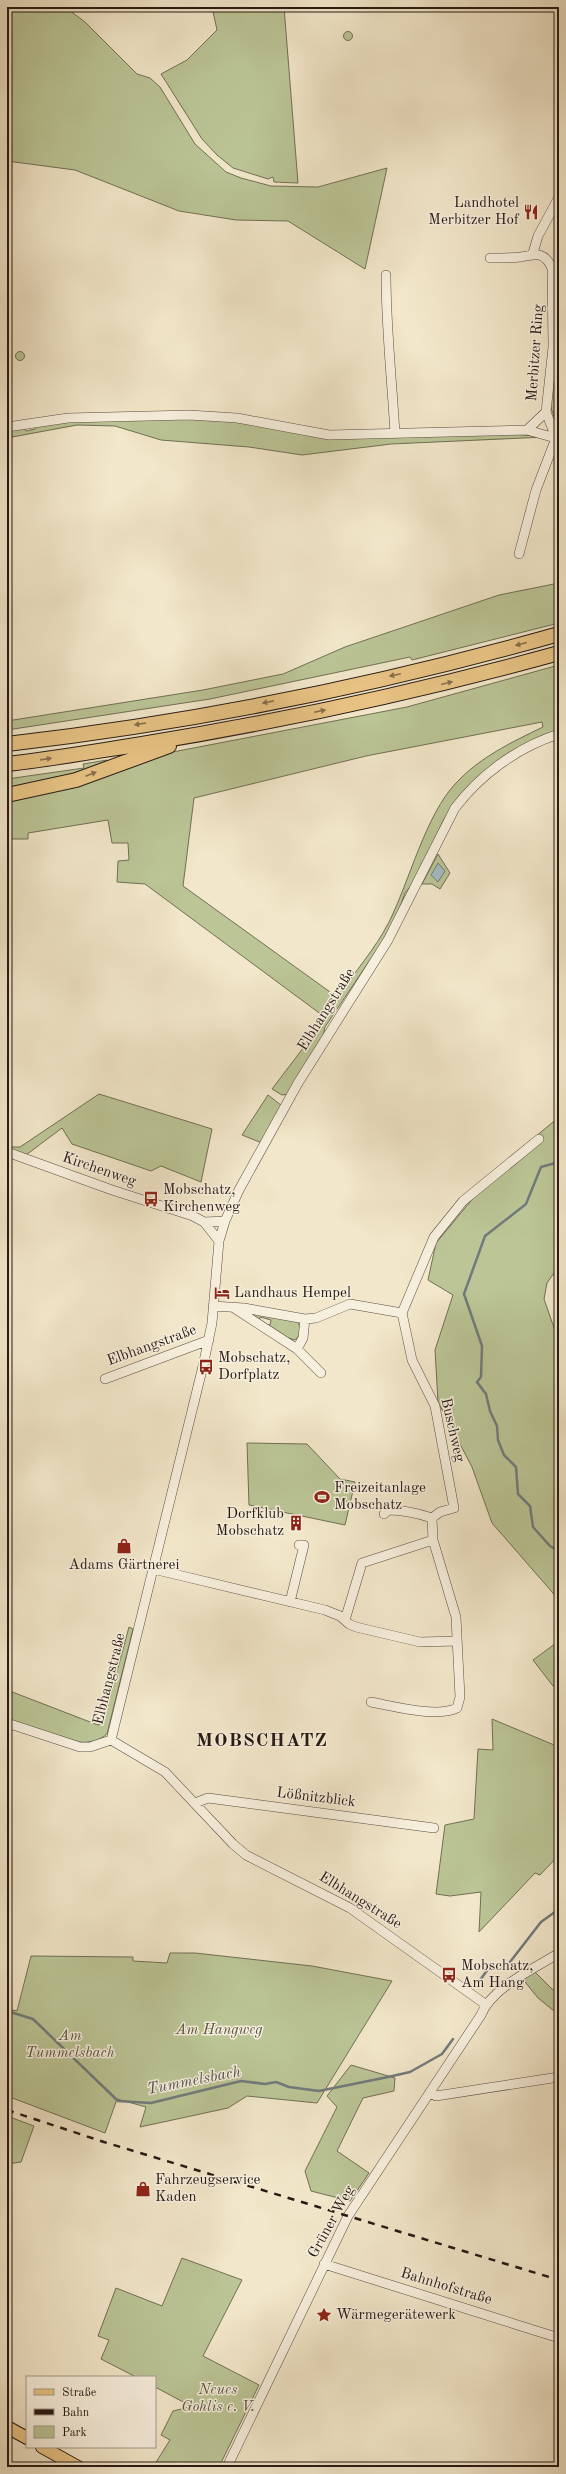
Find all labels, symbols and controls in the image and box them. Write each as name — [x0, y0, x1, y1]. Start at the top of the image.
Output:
place label: Landhotel Merbitzer Hof — [428, 196, 520, 228]
restaurant icon: Landhotel Merbitzer Hof — [522, 203, 540, 221]
street label: Merbitzer Ring — [525, 304, 547, 402]
one-way arrow — [515, 641, 527, 647]
one-way arrow — [389, 673, 401, 679]
one-way arrow — [440, 679, 453, 685]
one-way arrow — [262, 699, 274, 705]
one-way arrow — [314, 708, 326, 714]
one-way arrow — [134, 721, 146, 727]
one-way arrow — [40, 756, 52, 762]
one-way arrow — [85, 771, 97, 777]
street label: Elbhangstraße — [296, 966, 358, 1054]
street label: Kirchenweg — [60, 1150, 138, 1190]
place label: Mobschatz, Kirchenweg — [163, 1183, 240, 1215]
bus stop icon: Mobschatz, Kirchenweg — [142, 1190, 160, 1208]
hotel icon: Landhaus Hempel — [213, 1284, 231, 1302]
place label: Landhaus Hempel — [234, 1286, 351, 1301]
street label: Elbhangstraße — [105, 1323, 199, 1369]
place label: Mobschatz, Dorfplatz — [218, 1351, 290, 1383]
bus stop icon: Mobschatz, Dorfplatz — [197, 1358, 215, 1376]
street label: Buschweg — [437, 1396, 467, 1464]
place label: Freizeitanlage Mobschatz — [334, 1481, 426, 1513]
sports icon: Freizeitanlage Mobschatz — [313, 1488, 331, 1506]
place label: Dorfklub Mobschatz — [216, 1507, 284, 1539]
building icon: Dorfklub Mobschatz — [287, 1514, 305, 1532]
shop icon: Adams Gärtnerei — [115, 1537, 133, 1555]
place label: Adams Gärtnerei — [68, 1558, 180, 1573]
street label: Elbhangstraße — [91, 1632, 129, 1726]
district label: MOBSCHATZ — [196, 1732, 328, 1751]
street label: Lößnitzblick — [276, 1786, 357, 1810]
street label: Elbhangstraße — [316, 1870, 404, 1932]
place label: Mobschatz, Am Hang — [461, 1959, 533, 1991]
bus stop icon: Mobschatz, Am Hang — [440, 1966, 458, 1984]
park label: Am Hangweg — [174, 2023, 263, 2038]
park label: Am Tummelsbach — [25, 2029, 115, 2061]
water label: Tummelsbach — [146, 2064, 242, 2098]
place label: Fahrzeugservice Kaden — [155, 2173, 261, 2205]
shop icon: Fahrzeugservice Kaden — [134, 2180, 152, 2198]
street label: Grüner Weg — [306, 2183, 358, 2261]
street label: Bahnhofstraße — [399, 2266, 494, 2308]
place icon: Wärmegerätewerk — [315, 2306, 333, 2324]
place label: Wärmegerätewerk — [336, 2308, 456, 2323]
legend — [26, 2376, 156, 2448]
park label: Neues Gohlis e. V. — [181, 2383, 255, 2415]
text: Straße — [62, 2387, 97, 2399]
text: Bahn — [62, 2407, 90, 2419]
text: Park — [62, 2427, 87, 2439]

